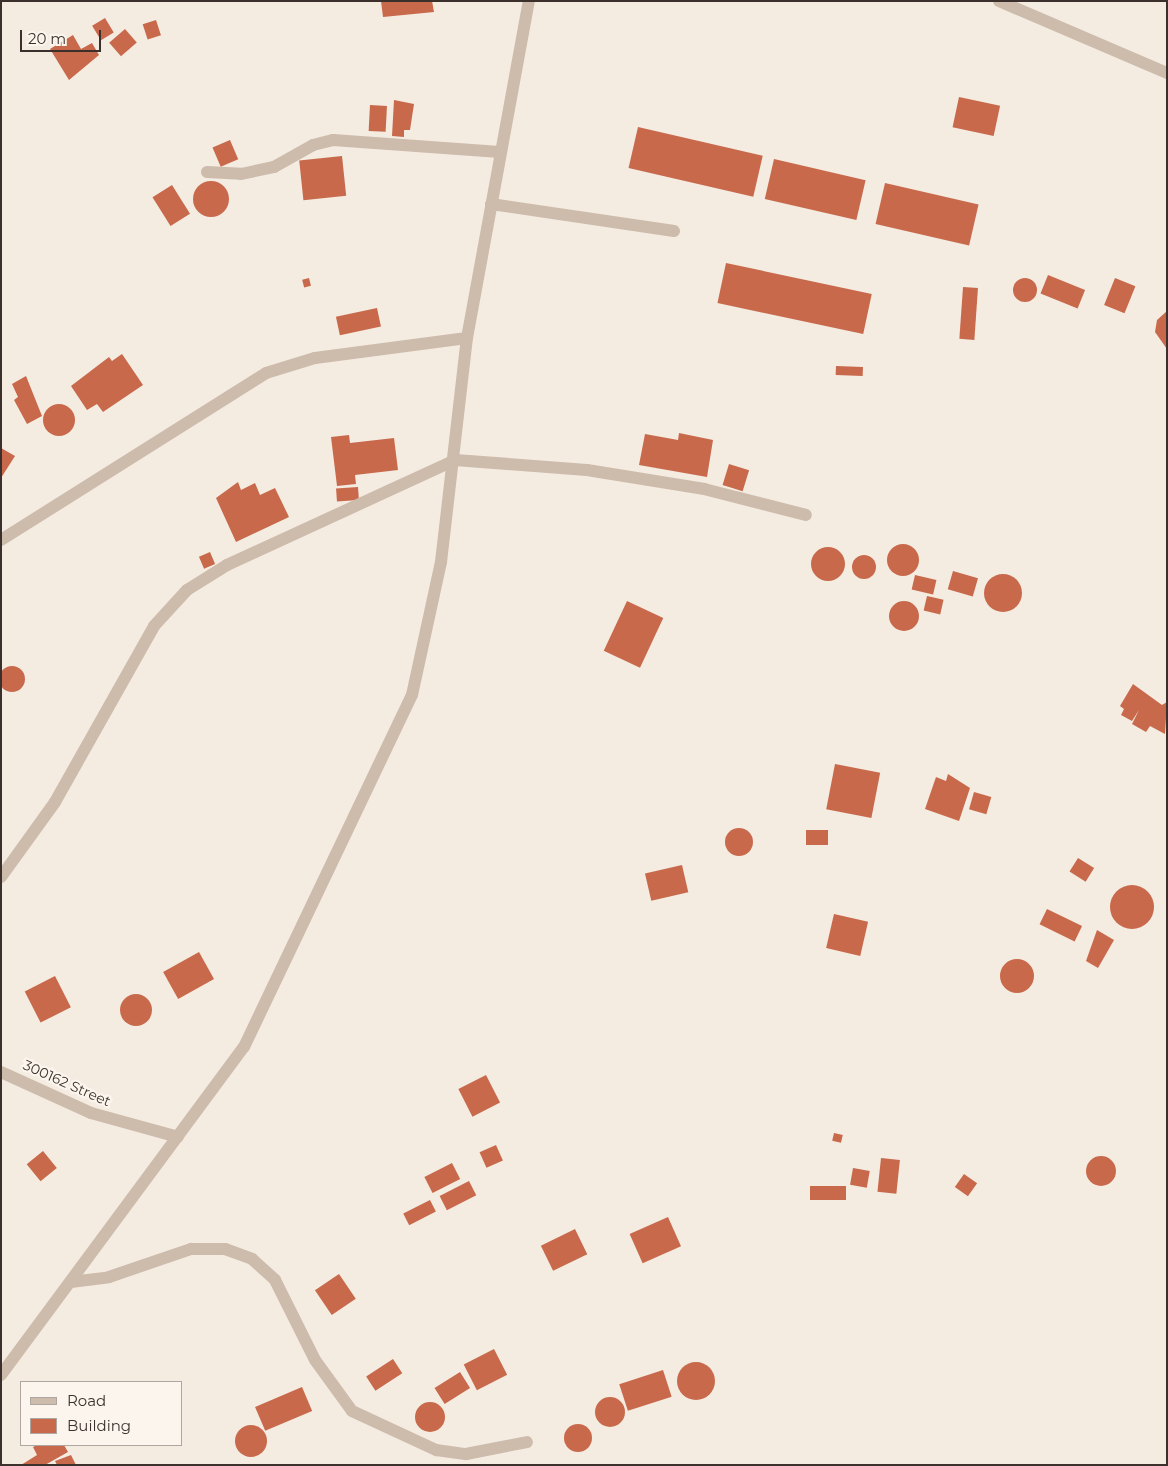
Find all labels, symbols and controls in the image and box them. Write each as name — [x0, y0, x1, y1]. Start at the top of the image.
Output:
scale bar — [22, 20, 104, 52]
text: 20 m — [28, 29, 66, 48]
street label: 300162 Street — [21, 1056, 113, 1110]
legend — [20, 1381, 182, 1446]
text: Road — [67, 1391, 106, 1410]
text: Building — [67, 1416, 131, 1435]

